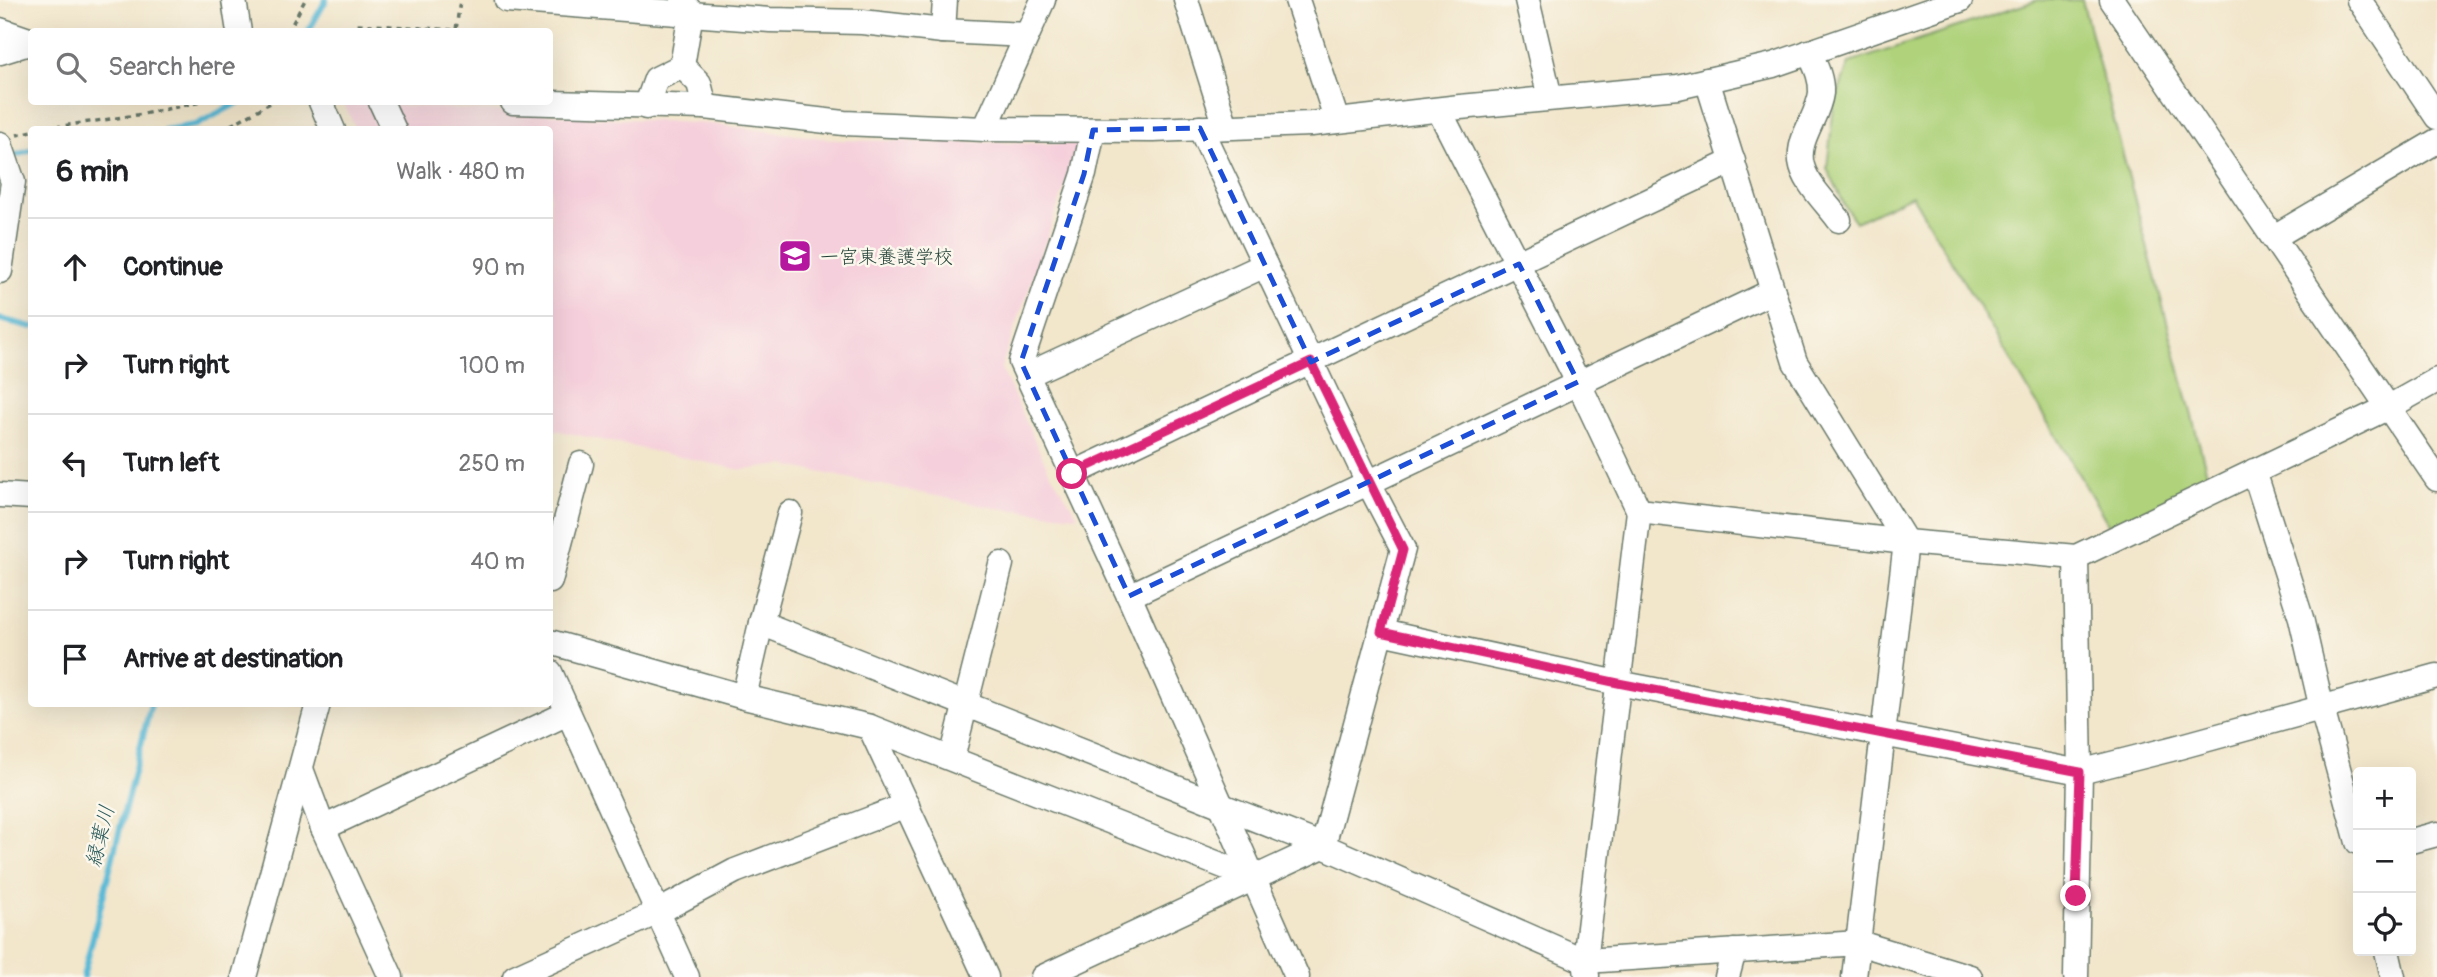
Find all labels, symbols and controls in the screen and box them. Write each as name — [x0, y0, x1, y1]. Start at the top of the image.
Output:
search box — [28, 28, 553, 105]
icon: search — [52, 48, 90, 86]
text: Search here — [108, 51, 235, 83]
text: 6 min — [56, 153, 129, 190]
text: Walk · 480 m — [396, 157, 525, 186]
school or university icon: 一宮東養護学校 — [776, 237, 814, 275]
place label: 一宮東養護学校 — [820, 245, 953, 269]
icon: ahead — [56, 248, 94, 286]
text: Continue — [123, 251, 223, 283]
text: 90 m — [472, 253, 525, 282]
icon: right — [56, 346, 94, 384]
text: Turn right — [123, 349, 229, 381]
text: 100 m — [459, 351, 525, 380]
icon: left — [56, 444, 94, 482]
text: Turn left — [123, 447, 219, 479]
text: 250 m — [459, 449, 525, 478]
route start — [1056, 458, 1087, 489]
icon: right — [56, 542, 94, 580]
text: Turn right — [123, 545, 229, 577]
text: 40 m — [471, 547, 525, 576]
icon: arrive — [56, 640, 94, 678]
text: Arrive at destination — [123, 643, 343, 675]
map controls — [2353, 767, 2416, 956]
button: + — [2353, 767, 2416, 830]
water label: 縁葉川 — [80, 802, 121, 870]
button: − — [2353, 830, 2416, 893]
route end — [2060, 880, 2091, 911]
button: locate — [2353, 893, 2416, 956]

